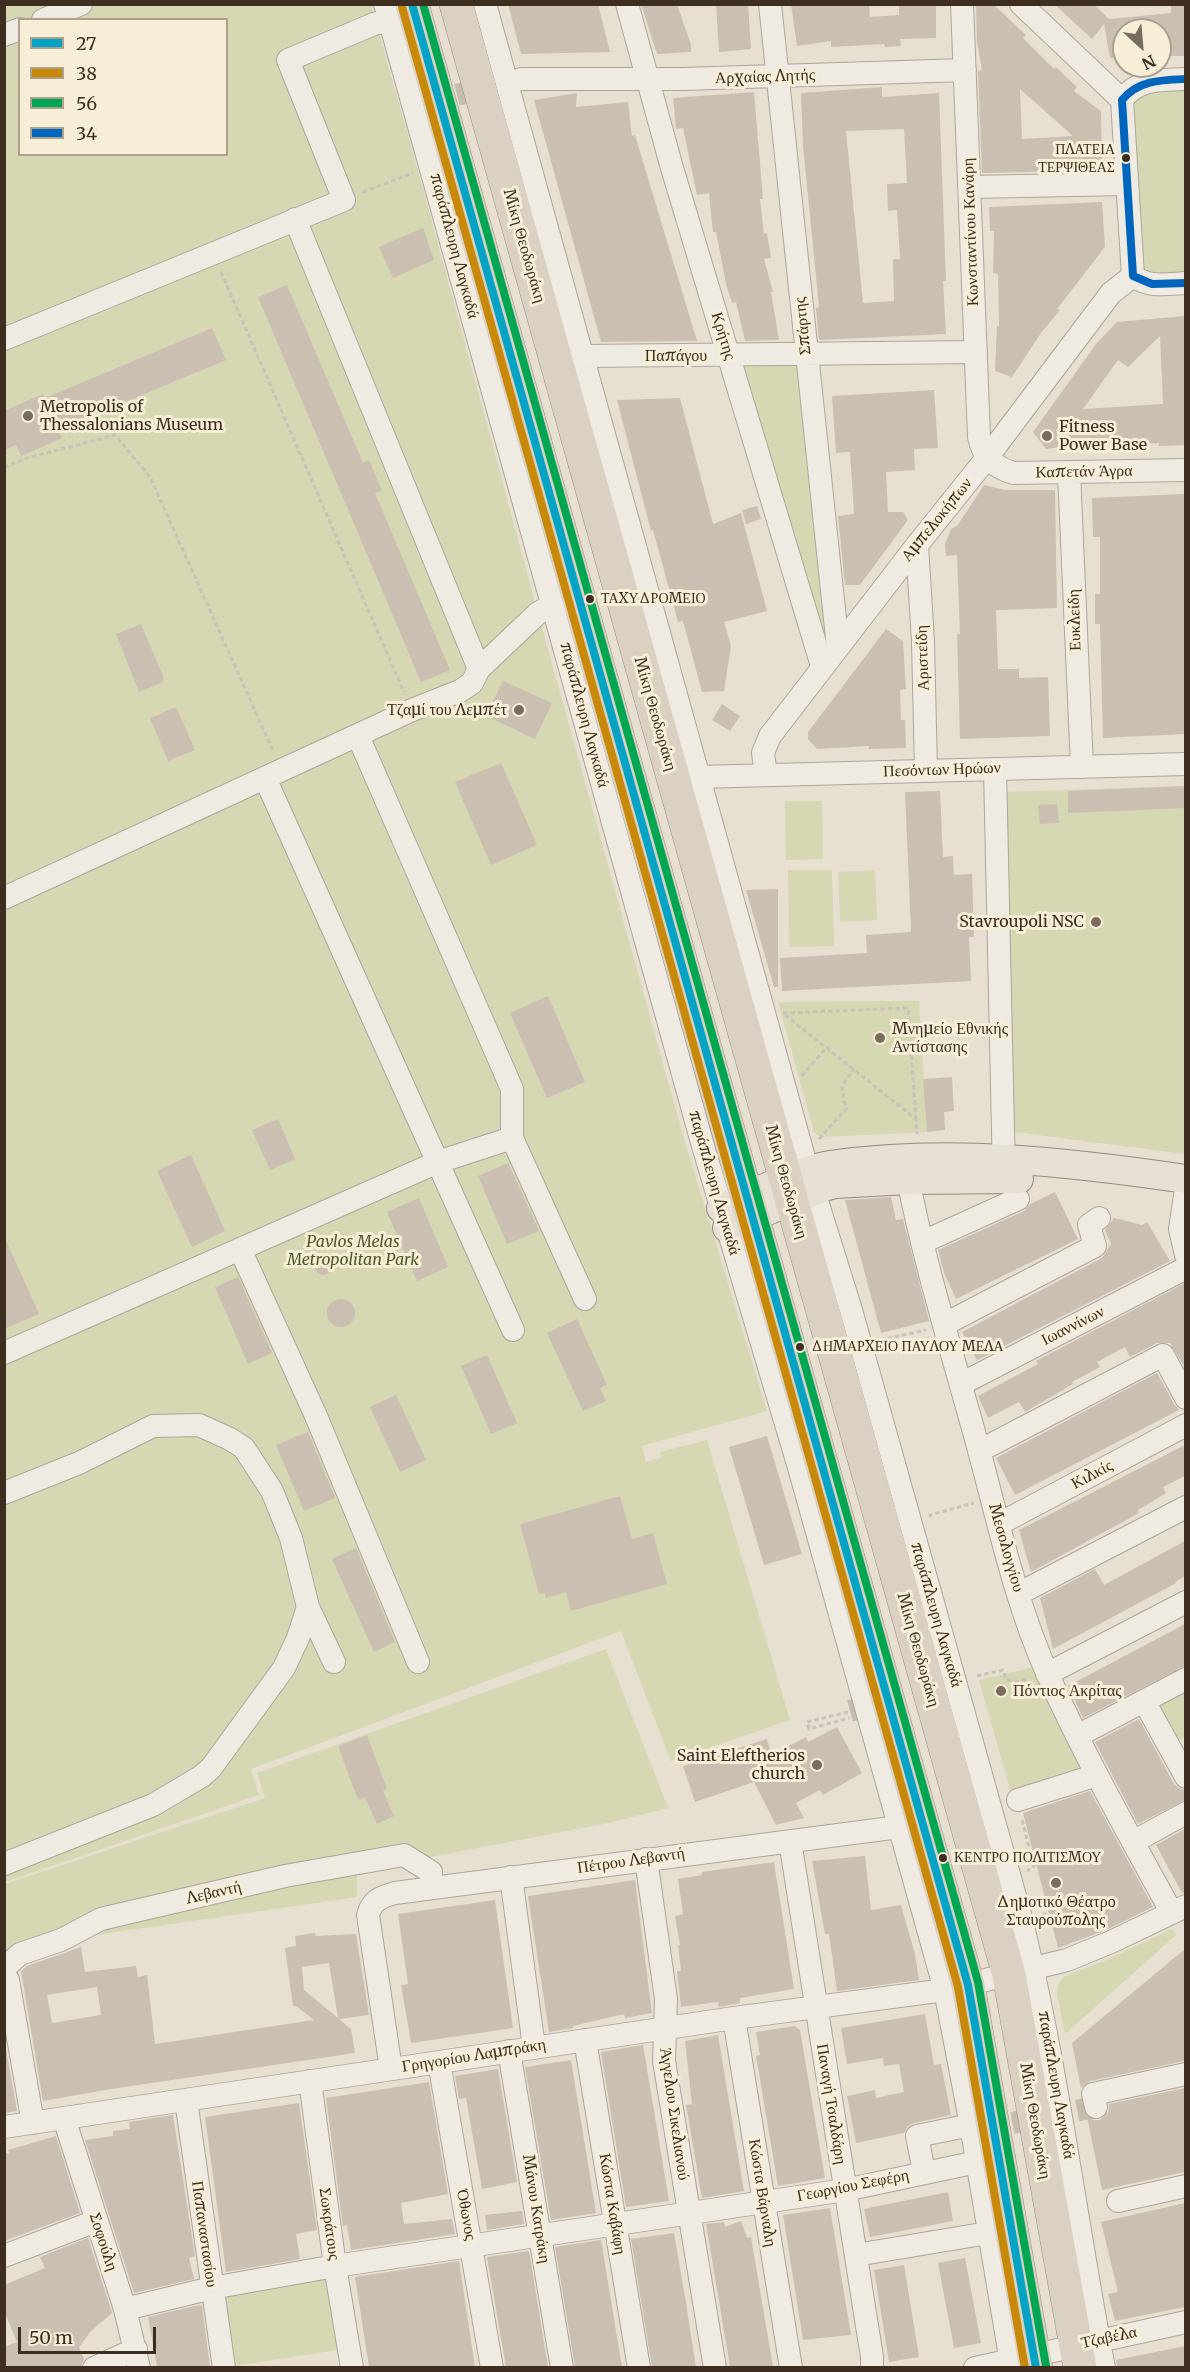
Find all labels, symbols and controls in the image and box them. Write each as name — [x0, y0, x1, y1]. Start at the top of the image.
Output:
legend — [18, 18, 228, 156]
north arrow — [1112, 18, 1172, 78]
text: 27 — [76, 32, 96, 55]
text: N — [1139, 51, 1159, 74]
text: 38 — [76, 62, 97, 85]
street label: Αρχαίας Λητής — [715, 66, 815, 88]
text: 56 — [76, 92, 97, 115]
text: 34 — [76, 122, 97, 145]
place label: ΠΛΑΤΕΙΑ ΤΕΡΨΙΘΕΑΣ — [1038, 142, 1115, 174]
marker: ΠΛΑΤΕΙΑ ΤΕΡΨΙΘΕΑΣ — [1120, 152, 1132, 164]
street label: Κωνσταντίνου Κανάρη — [959, 158, 983, 306]
street label: παράπλευρη Λαγκαδά — [425, 171, 483, 321]
street label: Μίκη Θεοδωράκη — [499, 187, 549, 305]
street label: Σπάρτης — [790, 296, 816, 356]
street label: Κρήτης — [707, 310, 739, 362]
street label: Παπάγου — [645, 346, 707, 366]
place label: Metropolis of Thessalonians Museum — [40, 397, 223, 435]
marker: Metropolis of Thessalonians Museum — [21, 409, 35, 423]
place label: Fitness Power Base — [1059, 417, 1147, 455]
marker: Fitness Power Base — [1040, 429, 1054, 443]
street label: Καπετάν Άγρα — [1035, 462, 1133, 482]
street label: Αμπελοκήπων — [897, 474, 977, 566]
street label: Ευκλείδη — [1064, 589, 1086, 651]
place label: ΤΑΧΥΔΡΟΜΕΙΟ — [601, 591, 706, 607]
marker: ΤΑΧΥΔΡΟΜΕΙΟ — [584, 593, 596, 605]
street label: Αριστείδη — [912, 625, 934, 691]
street label: παράπλευρη Λαγκαδά — [555, 640, 613, 790]
street label: Μίκη Θεοδωράκη — [630, 655, 680, 773]
place label: Τζαμί του Λεμπέτ — [387, 700, 507, 720]
marker: Τζαμί του Λεμπέτ — [512, 703, 526, 717]
street label: Πεσόντων Ηρώων — [883, 758, 1001, 782]
place label: Stavroupoli NSC — [959, 912, 1084, 932]
marker: Stavroupoli NSC — [1089, 915, 1103, 929]
place label: Μνημείο Εθνικής Αντίστασης — [892, 1019, 1008, 1057]
marker: Μνημείο Εθνικής Αντίστασης — [873, 1031, 887, 1045]
street label: παράπλευρη Λαγκαδά — [684, 1108, 744, 1258]
street label: Μίκη Θεοδωράκη — [761, 1123, 811, 1241]
park label: Pavlos Melas Metropolitan Park — [287, 1232, 419, 1270]
street label: Ιωαννίνων — [1038, 1302, 1108, 1350]
place label: ΔΗΜΑΡΧΕΙΟ ΠΑΥΛΟΥ ΜΕΛΑ — [811, 1339, 1004, 1355]
marker: ΔΗΜΑΡΧΕΙΟ ΠΑΥΛΟΥ ΜΕΛΑ — [794, 1341, 806, 1353]
street label: Κιλκίς — [1068, 1456, 1116, 1494]
street label: Μεσολογγίου — [984, 1502, 1028, 1594]
street label: παράπλευρη Λαγκαδά — [906, 1540, 966, 1690]
street label: Μίκη Θεοδωράκη — [893, 1591, 943, 1709]
place label: Πόντιος Ακρίτας — [1013, 1681, 1122, 1701]
marker: Πόντιος Ακρίτας — [994, 1684, 1008, 1698]
place label: Saint Eleftherios church — [677, 1746, 805, 1784]
marker: Saint Eleftherios church — [810, 1758, 824, 1772]
street label: Πέτρου Λεβαντή — [576, 1844, 686, 1878]
place label: ΚΕΝΤΡΟ ΠΟΛΙΤΙΣΜΟΥ — [954, 1850, 1101, 1866]
marker: ΚΕΝΤΡΟ ΠΟΛΙΤΙΣΜΟΥ — [937, 1852, 949, 1864]
marker: Δημοτικό Θέατρο Σταυρούπολης — [1049, 1876, 1063, 1890]
street label: Λεβαντή — [185, 1877, 243, 1909]
place label: Δημοτικό Θέατρο Σταυρούπολης — [996, 1892, 1116, 1930]
street label: παράπλευρη Λαγκαδά — [1034, 2010, 1078, 2160]
street label: Γρηγορίου Λαμπράκη — [401, 2035, 547, 2077]
street label: Παναγή Τσαλδάρη — [812, 2042, 850, 2166]
street label: Άγγελου Σικελιανού — [655, 2047, 693, 2181]
street label: Μίκη Θεοδωράκη — [1015, 2061, 1055, 2181]
street label: Κώστα Βάρναλη — [744, 2138, 780, 2248]
street label: Κώστα Καβάφη — [595, 2152, 629, 2256]
street label: Μάνου Κατράκη — [518, 2153, 554, 2265]
street label: Γεωργίου Σεφέρη — [795, 2166, 911, 2206]
street label: Παπαναστασίου — [187, 2179, 221, 2289]
street label: Σωκράτους — [314, 2187, 344, 2261]
street label: Όθωνος — [452, 2188, 480, 2242]
street label: Σοφούλη — [85, 2210, 121, 2274]
scale bar — [21, 2315, 159, 2353]
street label: Τζαβέλα — [1079, 2323, 1139, 2353]
text: 50 m — [29, 2326, 73, 2349]

